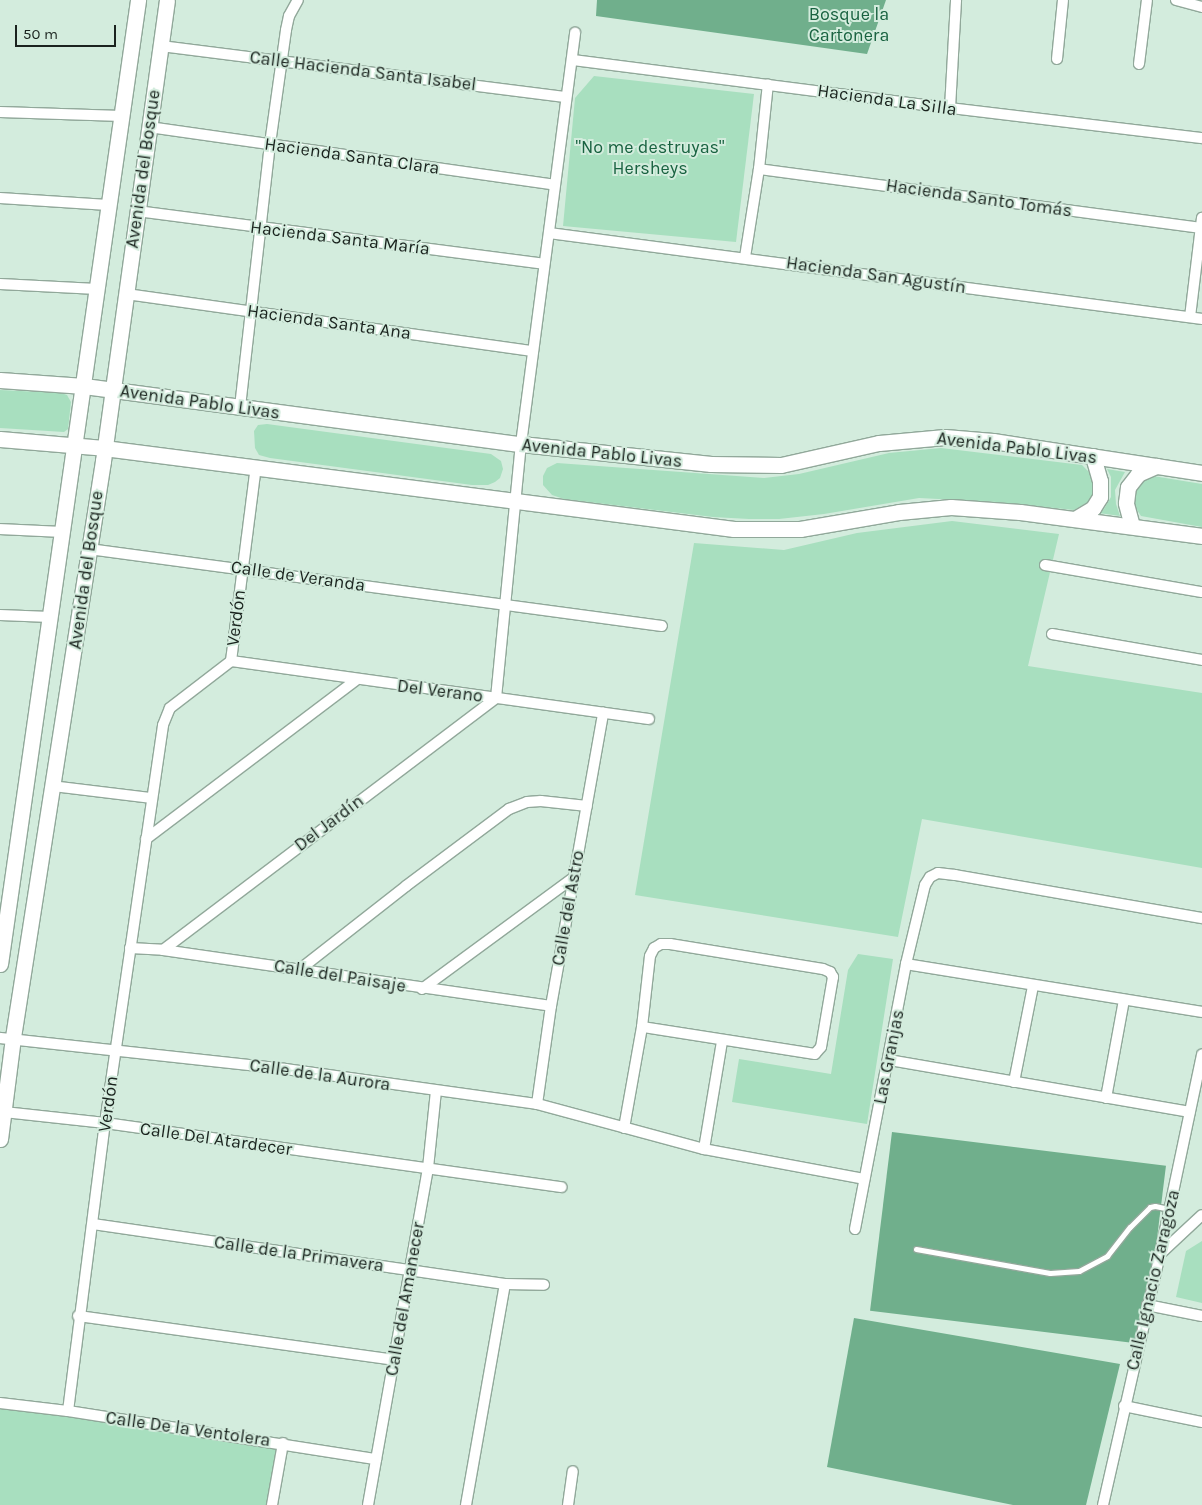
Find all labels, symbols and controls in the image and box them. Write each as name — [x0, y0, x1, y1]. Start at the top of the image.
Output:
park label: Bosque la Cartonera — [809, 4, 889, 46]
scale bar — [18, 15, 119, 47]
text: 50 m — [23, 25, 58, 43]
street label: Calle Hacienda Santa Isabel — [249, 46, 477, 96]
street label: Hacienda La Silla — [816, 80, 958, 120]
street label: Avenida del Bosque — [121, 88, 165, 250]
street label: Hacienda Santa Clara — [263, 133, 441, 179]
park label: "No me destruyas" Hersheys — [575, 137, 725, 180]
street label: Hacienda Santo Tomás — [885, 174, 1073, 222]
street label: Hacienda Santa María — [249, 216, 431, 260]
street label: Hacienda San Agustín — [785, 252, 967, 298]
street label: Hacienda Santa Ana — [246, 300, 412, 344]
street label: Avenida Pablo Livas — [119, 380, 281, 424]
street label: Avenida Pablo Livas — [936, 427, 1098, 469]
street label: Avenida Pablo Livas — [521, 434, 683, 472]
street label: Avenida del Bosque — [64, 489, 108, 651]
street label: Calle de Veranda — [229, 556, 367, 596]
street label: Verdón — [222, 589, 250, 647]
street label: Del Verano — [396, 675, 484, 707]
street label: Del Jardín — [290, 790, 368, 856]
street label: Calle del Astro — [547, 849, 589, 967]
street label: Calle del Paisaje — [273, 955, 407, 997]
street label: Las Granjas — [869, 1008, 909, 1106]
street label: Calle de la Aurora — [248, 1054, 392, 1096]
street label: Verdón — [93, 1074, 123, 1134]
street label: Calle Del Atardecer — [139, 1118, 293, 1160]
street label: Calle Ignacio Zaragoza — [1122, 1188, 1184, 1372]
street label: Calle del Amanecer — [381, 1220, 429, 1378]
street label: Calle de la Primavera — [213, 1231, 385, 1277]
street label: Calle De la Ventolera — [104, 1407, 272, 1451]

